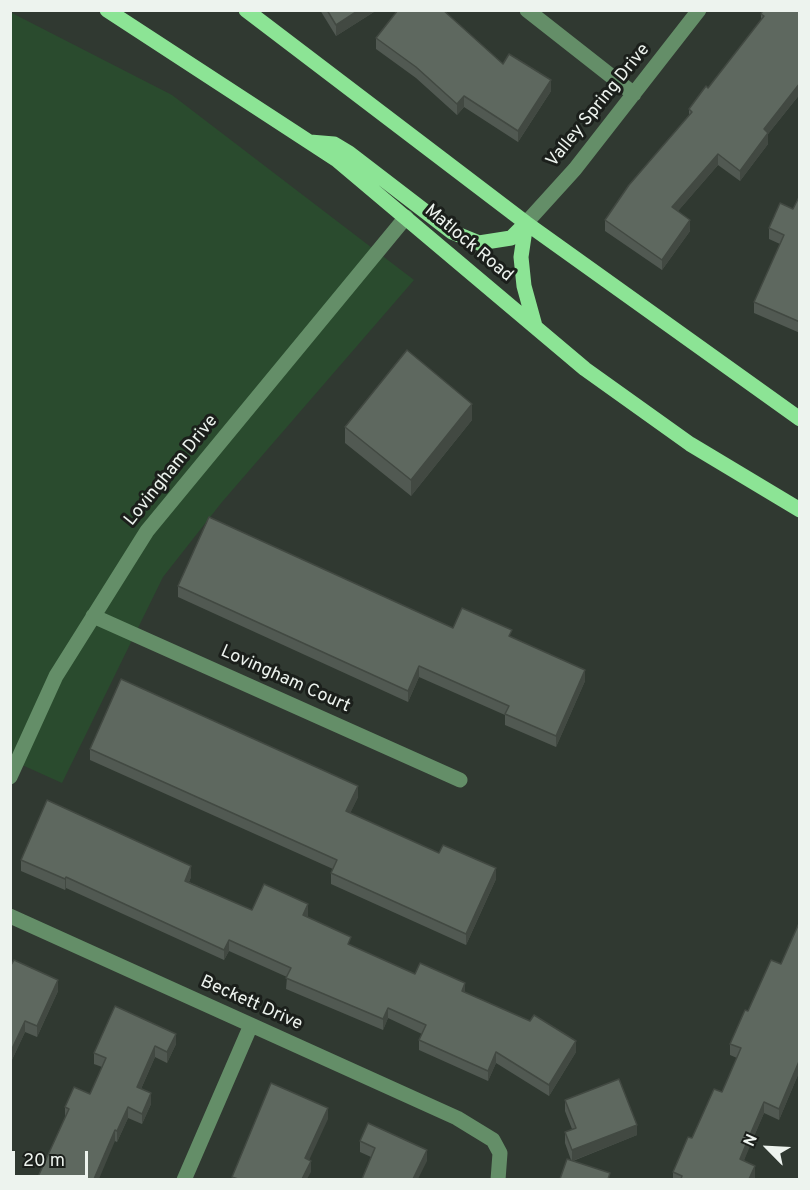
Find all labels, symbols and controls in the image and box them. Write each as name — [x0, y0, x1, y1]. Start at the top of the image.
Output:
street label: Valley Spring Drive — [543, 40, 655, 172]
street label: Matlock Road — [419, 201, 517, 287]
street label: Lovingham Drive — [121, 411, 223, 531]
street label: Lovingham Court — [217, 642, 353, 718]
street label: Beckett Drive — [196, 972, 306, 1036]
north arrow — [738, 1118, 798, 1178]
text: N — [740, 1131, 763, 1150]
scale bar — [15, 1139, 92, 1177]
text: 20 m — [23, 1150, 65, 1173]

